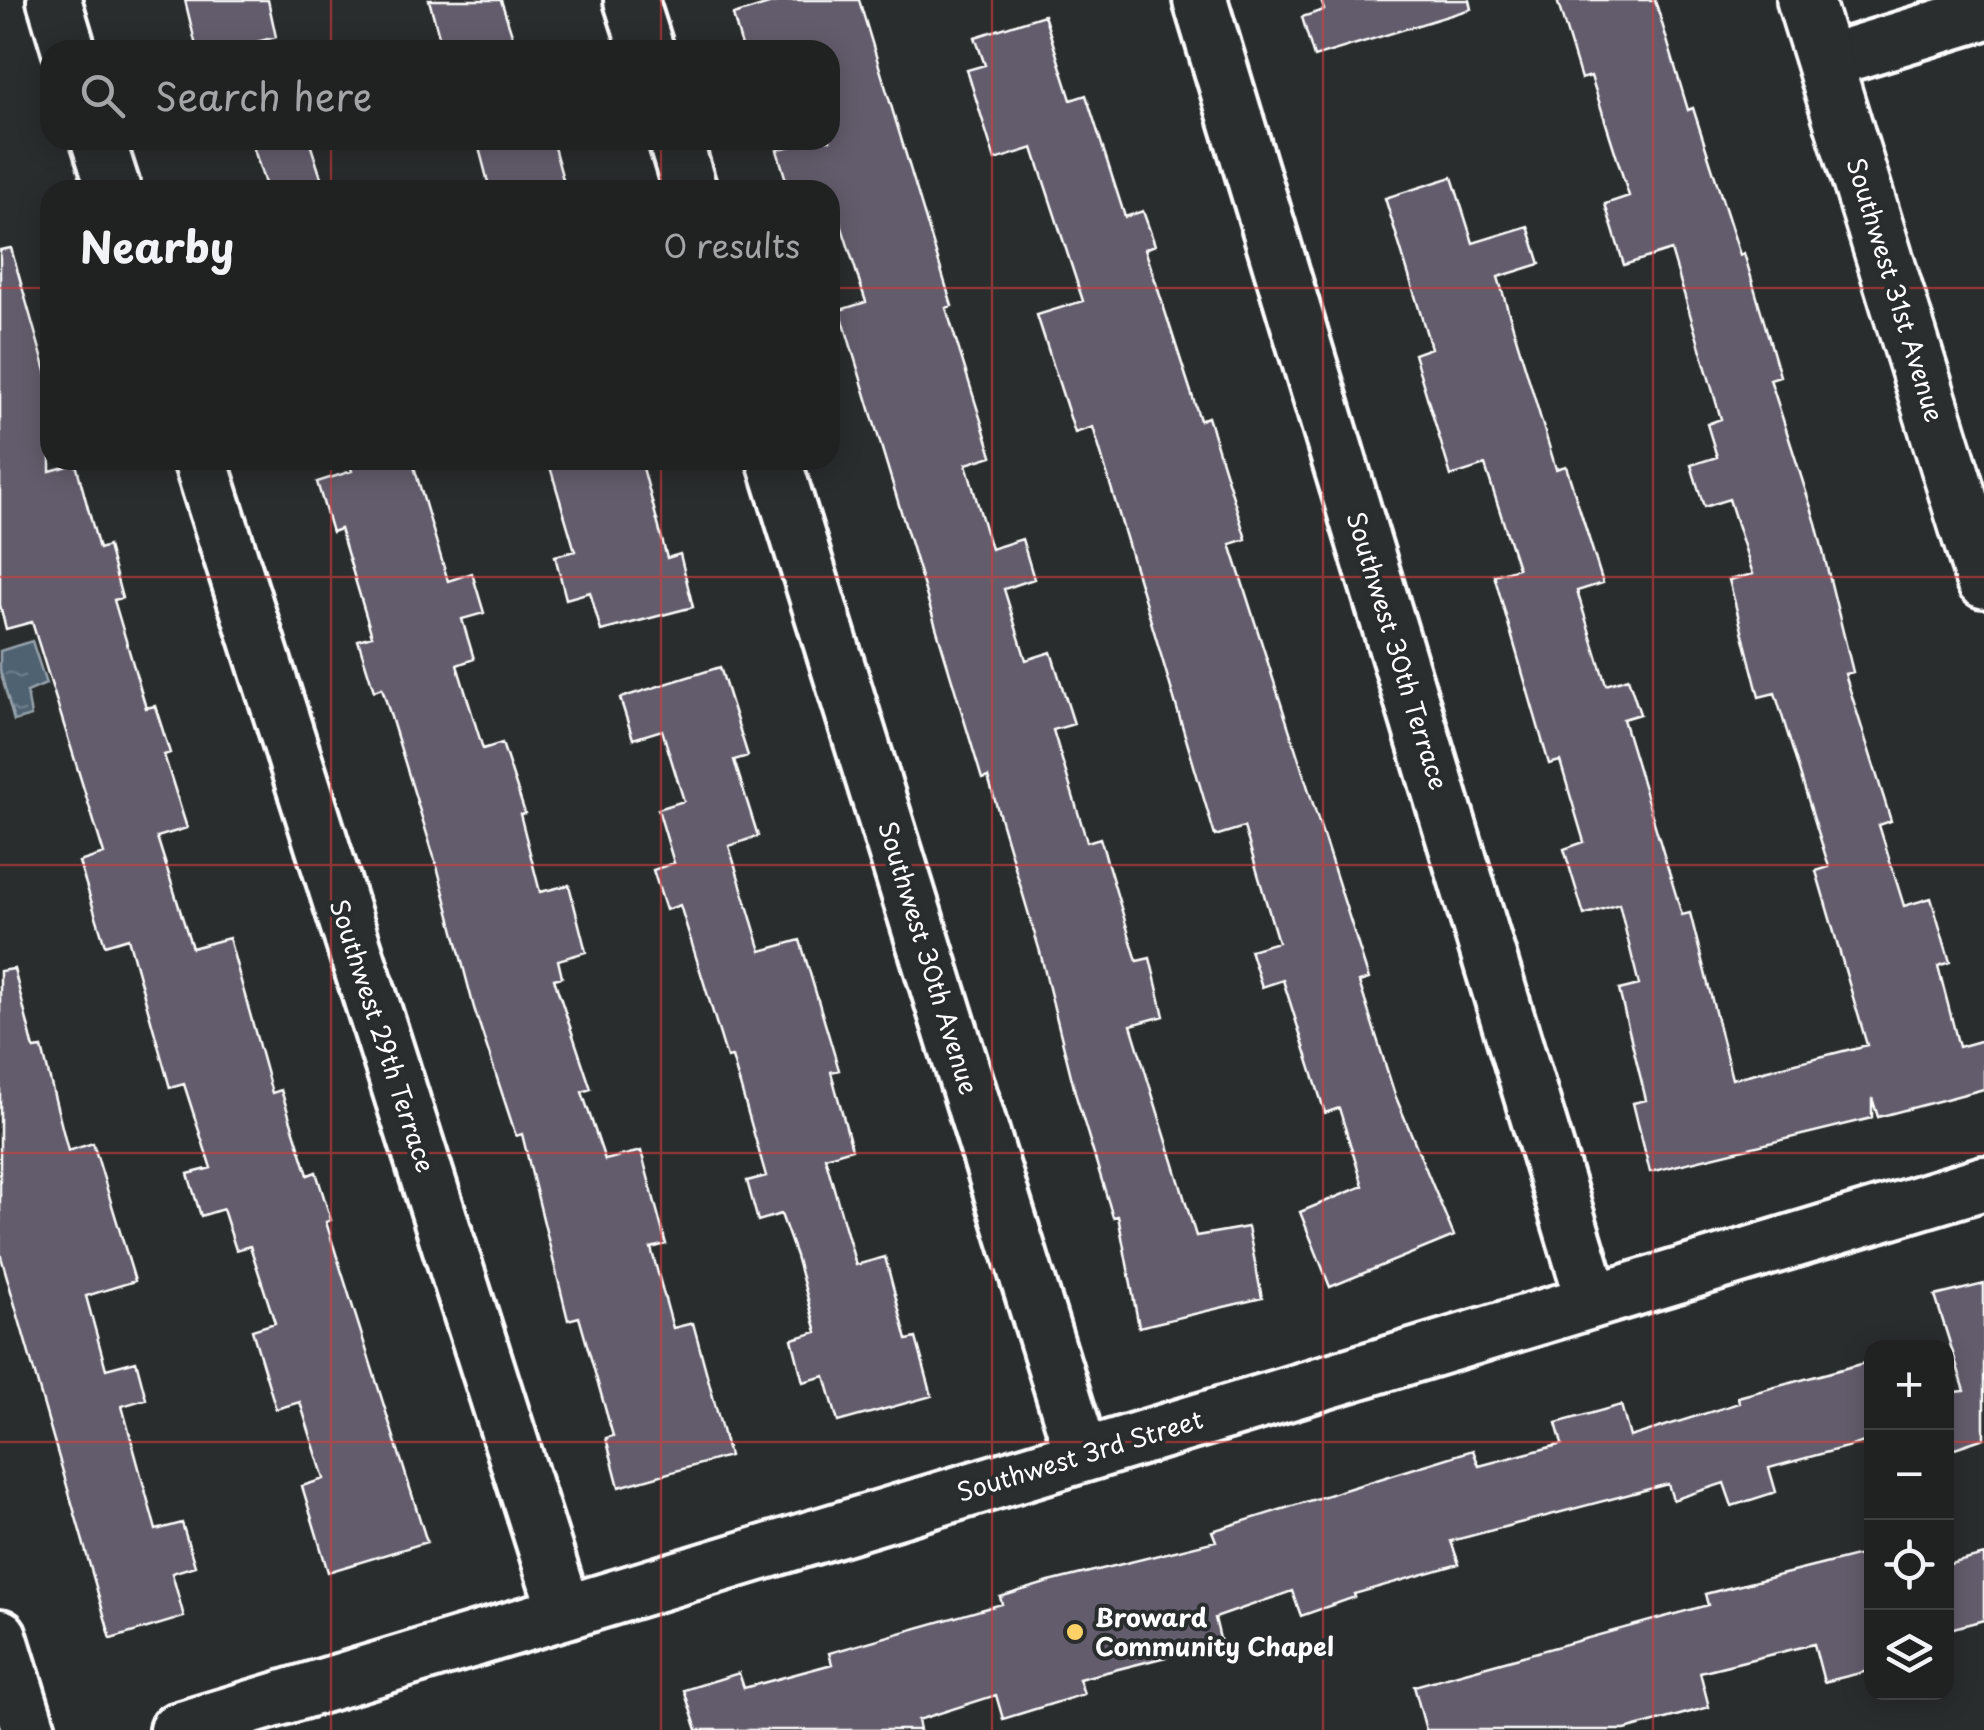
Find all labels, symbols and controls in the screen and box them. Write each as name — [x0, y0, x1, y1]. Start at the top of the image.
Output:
search box — [40, 40, 840, 150]
text: Search here — [155, 67, 372, 124]
icon: search — [75, 68, 130, 123]
street label: Southwest 31st Avenue — [1838, 153, 1954, 426]
text: Nearby — [80, 214, 234, 277]
text: 0 results — [664, 221, 800, 269]
street label: Southwest 30th Terrace — [1338, 507, 1458, 794]
street label: Southwest 30th Avenue — [869, 816, 989, 1099]
street label: Southwest 29th Terrace — [321, 894, 445, 1177]
map controls — [1864, 1340, 1954, 1700]
button: + — [1864, 1340, 1954, 1430]
street label: Southwest 3rd Street — [952, 1400, 1207, 1511]
button: − — [1864, 1430, 1954, 1520]
button: locate — [1864, 1520, 1954, 1610]
place label: Broward Community Chapel — [1095, 1598, 1334, 1665]
button: layers — [1864, 1610, 1954, 1700]
marker: Broward Community Chapel — [1064, 1621, 1086, 1643]

